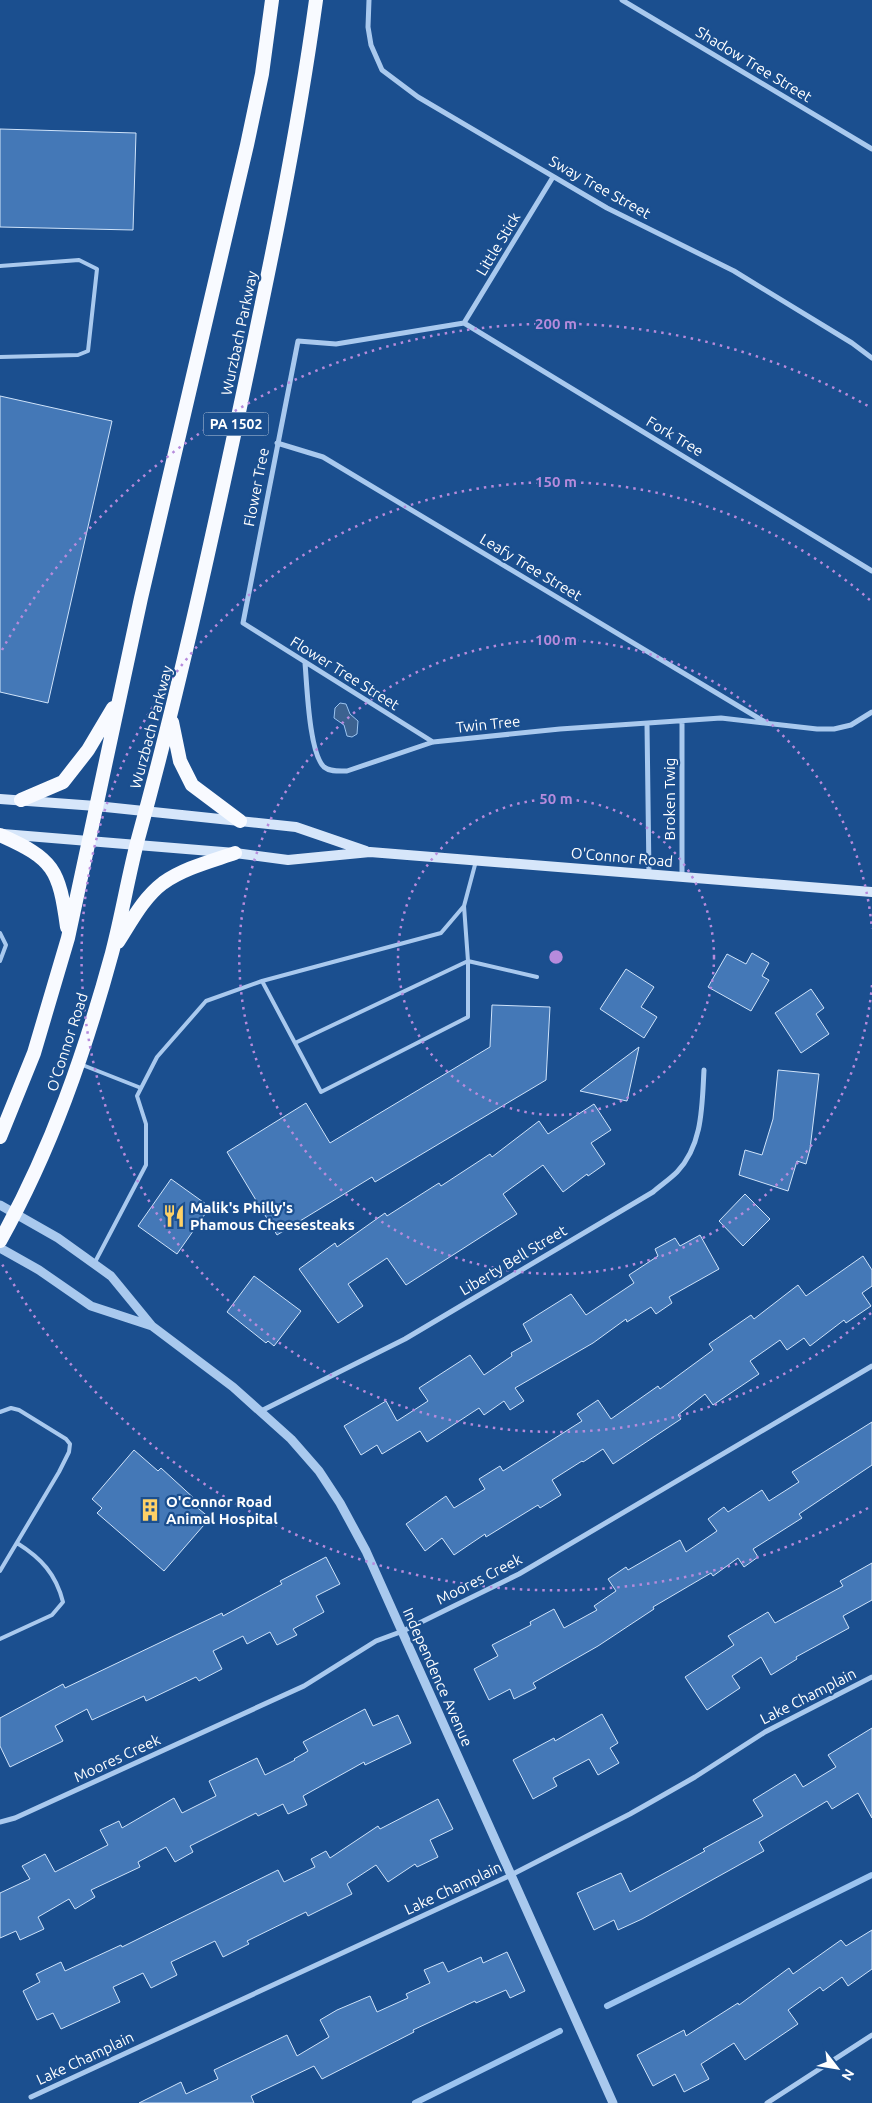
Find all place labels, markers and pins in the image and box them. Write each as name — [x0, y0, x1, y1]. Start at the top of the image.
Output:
centre of rings — [547, 948, 565, 966]
place label: Malik's Philly's Phamous Cheesesteaks — [190, 1199, 355, 1233]
restaurant icon: Malik's Philly's Phamous Cheesesteaks — [161, 1203, 187, 1229]
place label: O'Connor Road Animal Hospital — [166, 1493, 278, 1527]
building icon: O'Connor Road Animal Hospital — [137, 1497, 163, 1523]

